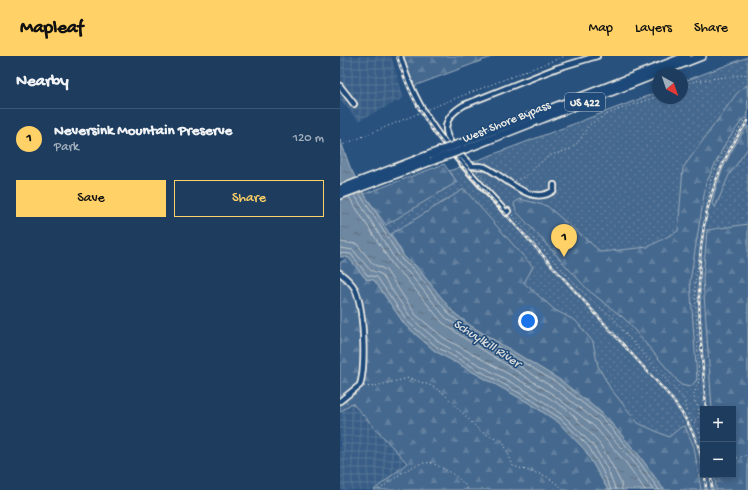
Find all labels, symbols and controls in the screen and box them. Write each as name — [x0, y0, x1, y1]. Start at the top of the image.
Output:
text: Mapleaf — [20, 17, 83, 40]
text: Map — [589, 20, 613, 37]
text: Layers — [635, 20, 672, 37]
text: Share — [694, 20, 728, 37]
north arrow — [652, 68, 688, 104]
text: Nearby — [16, 72, 69, 92]
road number: US 422 — [565, 93, 605, 111]
street label: West Shore Bypass — [461, 99, 553, 147]
text: Neversink Mountain Preserve — [54, 122, 232, 140]
text: 1 — [26, 131, 32, 146]
text: 120 m — [293, 131, 324, 146]
text: Park — [54, 140, 79, 155]
button: Save — [16, 180, 166, 217]
button: Share — [174, 180, 324, 217]
pin: 1 — [551, 224, 577, 257]
your location — [518, 311, 538, 331]
water label: Schuylkill River — [450, 317, 525, 373]
map controls — [700, 406, 736, 478]
button: + — [700, 406, 736, 442]
button: − — [700, 442, 736, 478]

